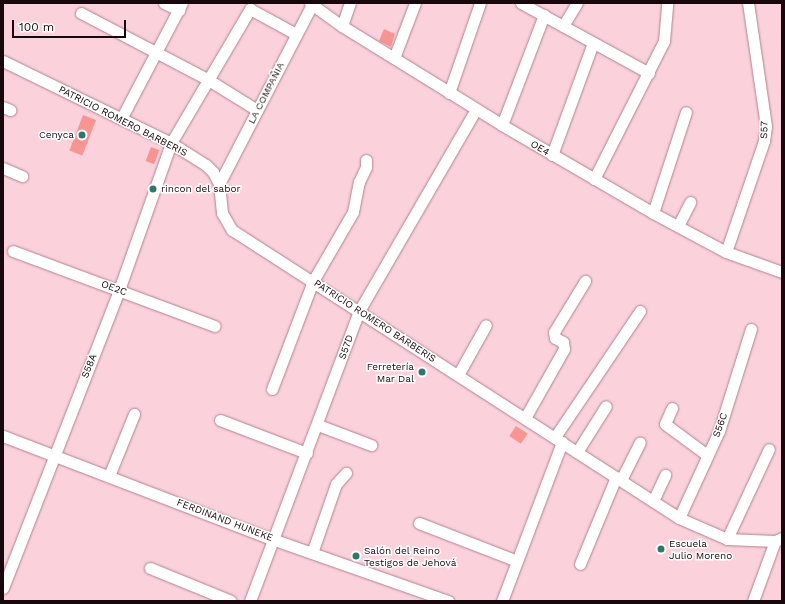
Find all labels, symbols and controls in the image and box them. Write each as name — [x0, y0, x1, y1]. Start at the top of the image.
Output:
scale bar — [14, 12, 128, 38]
text: 100 m — [19, 20, 54, 34]
street label: LA COMPAÑIA — [245, 60, 287, 126]
street label: PATRICIO ROMERO BARBERIS — [57, 83, 189, 159]
street label: S57 — [758, 121, 770, 139]
place label: Cenyca — [39, 129, 74, 141]
marker: Cenyca — [77, 130, 87, 140]
street label: OE4 — [528, 138, 552, 158]
place label: rincon del sabor — [161, 183, 241, 195]
marker: rincon del sabor — [148, 184, 158, 194]
street label: PATRICIO ROMERO BARBERIS — [312, 277, 438, 365]
street label: OE2C — [99, 278, 129, 298]
street label: S57D — [336, 333, 356, 361]
street label: S58A — [79, 352, 99, 380]
place label: Ferretería Mar Dal — [367, 360, 414, 384]
marker: Ferretería Mar Dal — [417, 367, 427, 377]
street label: S56C — [710, 411, 730, 439]
street label: FERDINAND HUNEKE — [175, 496, 275, 544]
place label: Escuela Julio Moreno — [669, 537, 732, 560]
place label: Salón del Reino Testigos de Jehová — [364, 544, 457, 568]
marker: Escuela Julio Moreno — [656, 544, 666, 554]
marker: Salón del Reino Testigos de Jehová — [351, 551, 361, 561]

